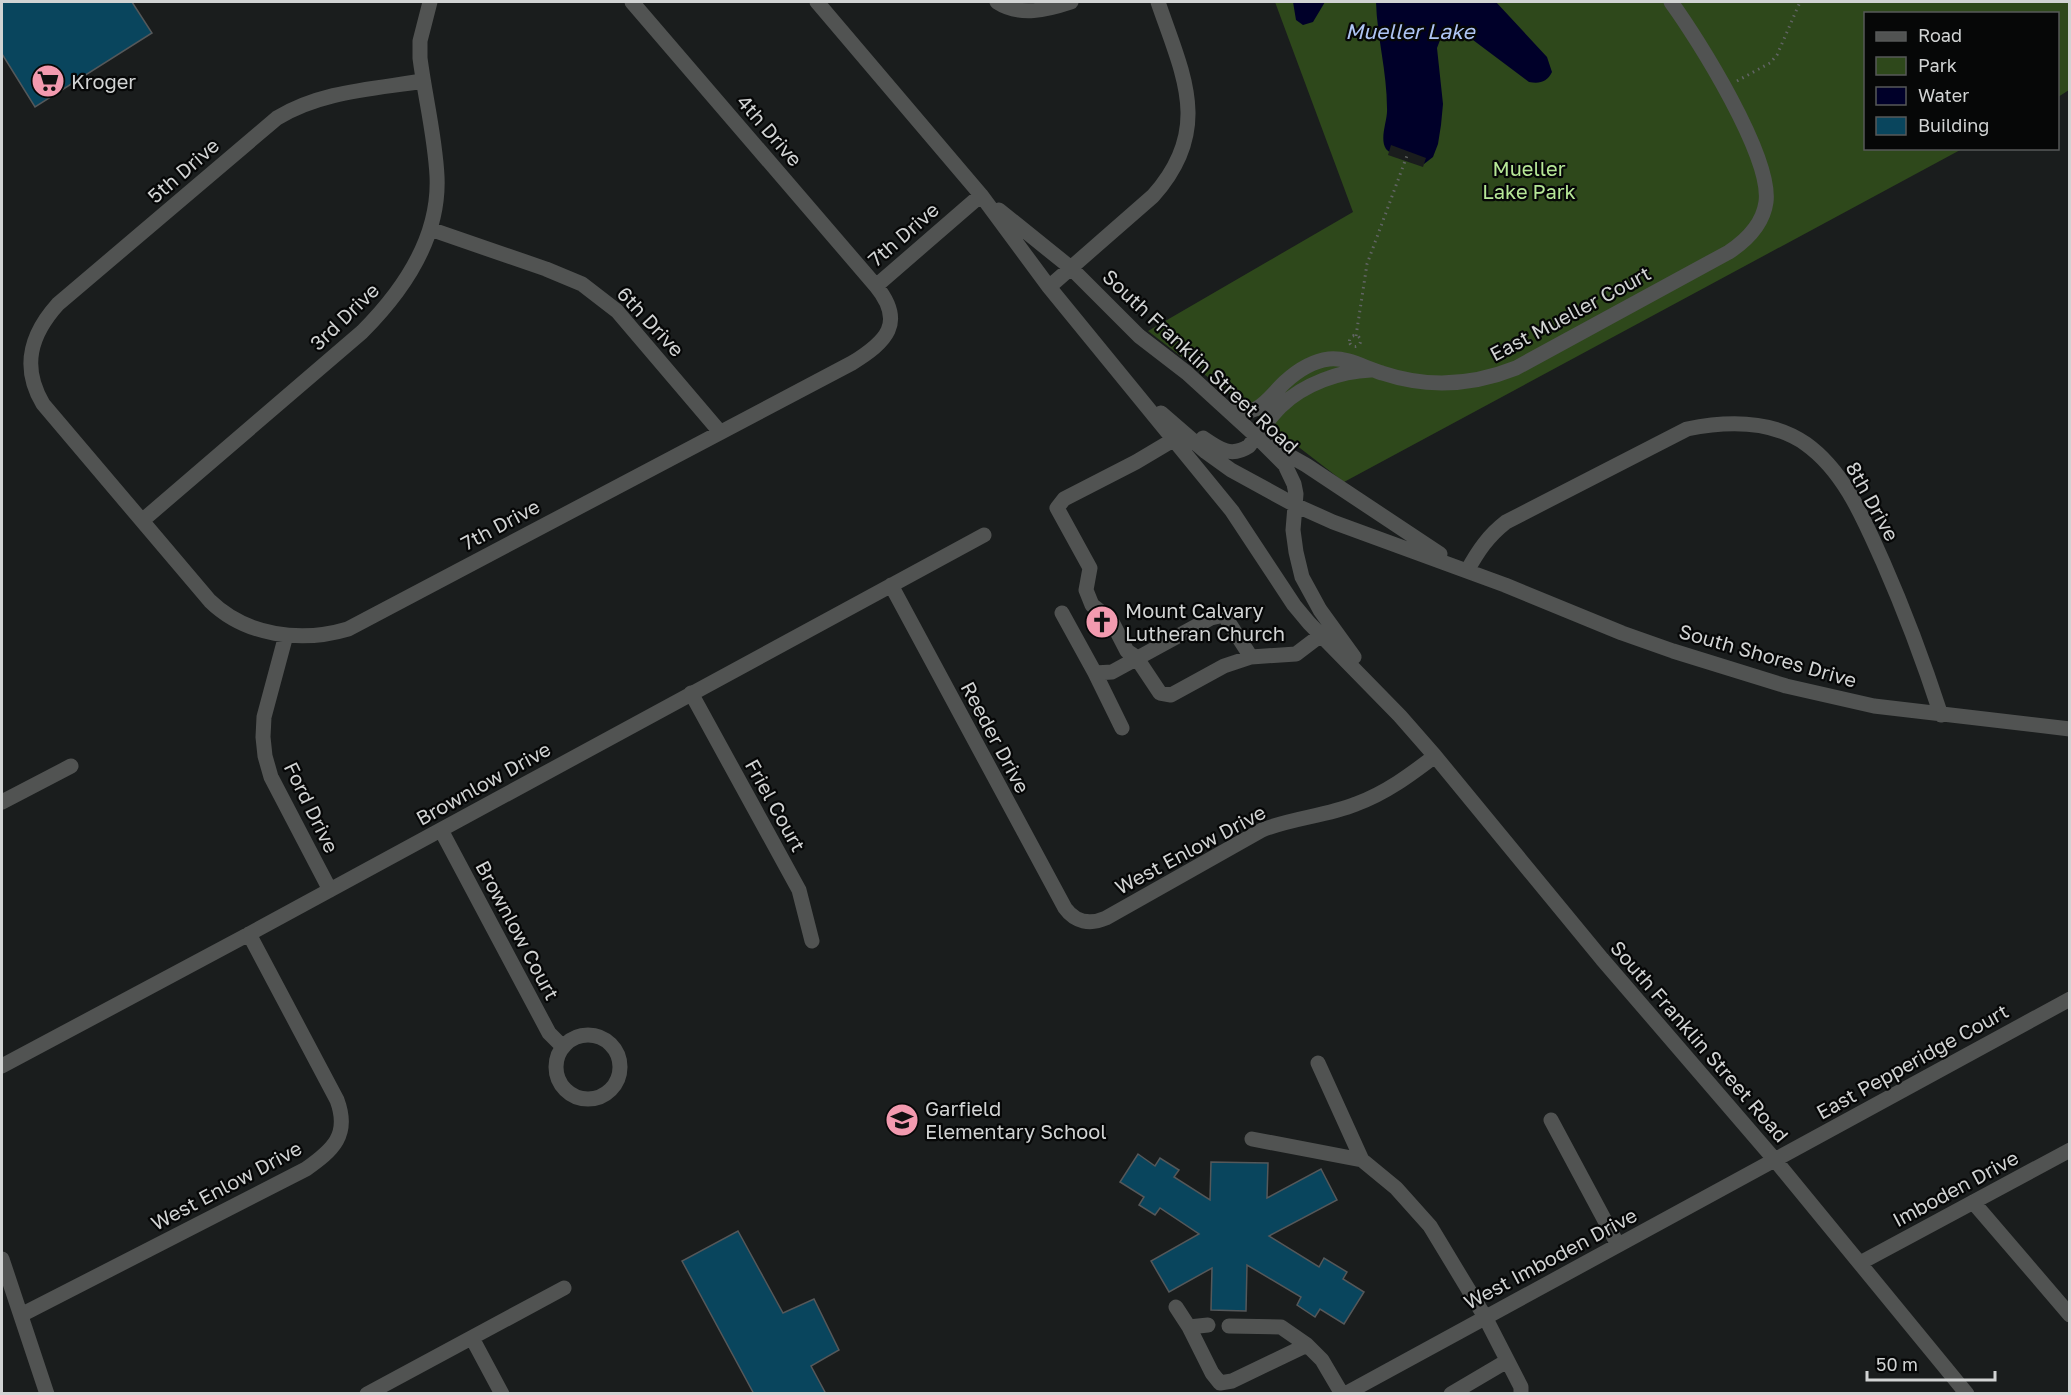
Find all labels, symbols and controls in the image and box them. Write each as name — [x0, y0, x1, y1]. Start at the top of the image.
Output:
legend — [1864, 12, 2059, 150]
water label: Mueller Lake — [1345, 18, 1477, 44]
text: Road — [1918, 24, 1962, 46]
text: Park — [1918, 54, 1957, 76]
supermarket icon: Kroger — [30, 63, 66, 99]
place label: Kroger — [71, 69, 136, 93]
text: Water — [1918, 84, 1969, 106]
street label: 4th Drive — [732, 89, 808, 171]
text: Building — [1918, 114, 1989, 136]
street label: 5th Drive — [142, 133, 224, 207]
park label: Mueller Lake Park — [1482, 156, 1576, 203]
street label: 7th Drive — [863, 197, 943, 271]
street label: East Mueller Court — [1485, 260, 1655, 366]
street label: South Franklin Street Road — [1098, 264, 1304, 458]
street label: 3rd Drive — [305, 277, 383, 355]
street label: 6th Drive — [613, 281, 689, 361]
street label: 8th Drive — [1841, 457, 1905, 545]
street label: 7th Drive — [457, 493, 543, 555]
place label: Mount Calvary Lutheran Church — [1125, 598, 1285, 645]
church icon: Mount Calvary Lutheran Church — [1084, 604, 1120, 640]
street label: South Shores Drive — [1676, 618, 1860, 692]
street label: Reeder Drive — [957, 677, 1035, 797]
street label: Brownlow Drive — [412, 736, 554, 830]
street label: Friel Court — [741, 755, 811, 855]
street label: Ford Drive — [280, 758, 344, 856]
street label: West Enlow Drive — [1111, 799, 1269, 899]
street label: Brownlow Court — [471, 856, 565, 1004]
street label: South Franklin Street Road — [1606, 935, 1794, 1147]
street label: East Pepperidge Court — [1812, 998, 2012, 1124]
place label: Garfield Elementary School — [925, 1096, 1107, 1143]
school or university icon: Garfield Elementary School — [884, 1102, 920, 1138]
street label: West Enlow Drive — [147, 1135, 305, 1235]
street label: Imboden Drive — [1888, 1145, 2022, 1231]
street label: West Imboden Drive — [1459, 1202, 1641, 1314]
scale bar — [1867, 1344, 1994, 1382]
text: 50 m — [1876, 1353, 1918, 1375]

